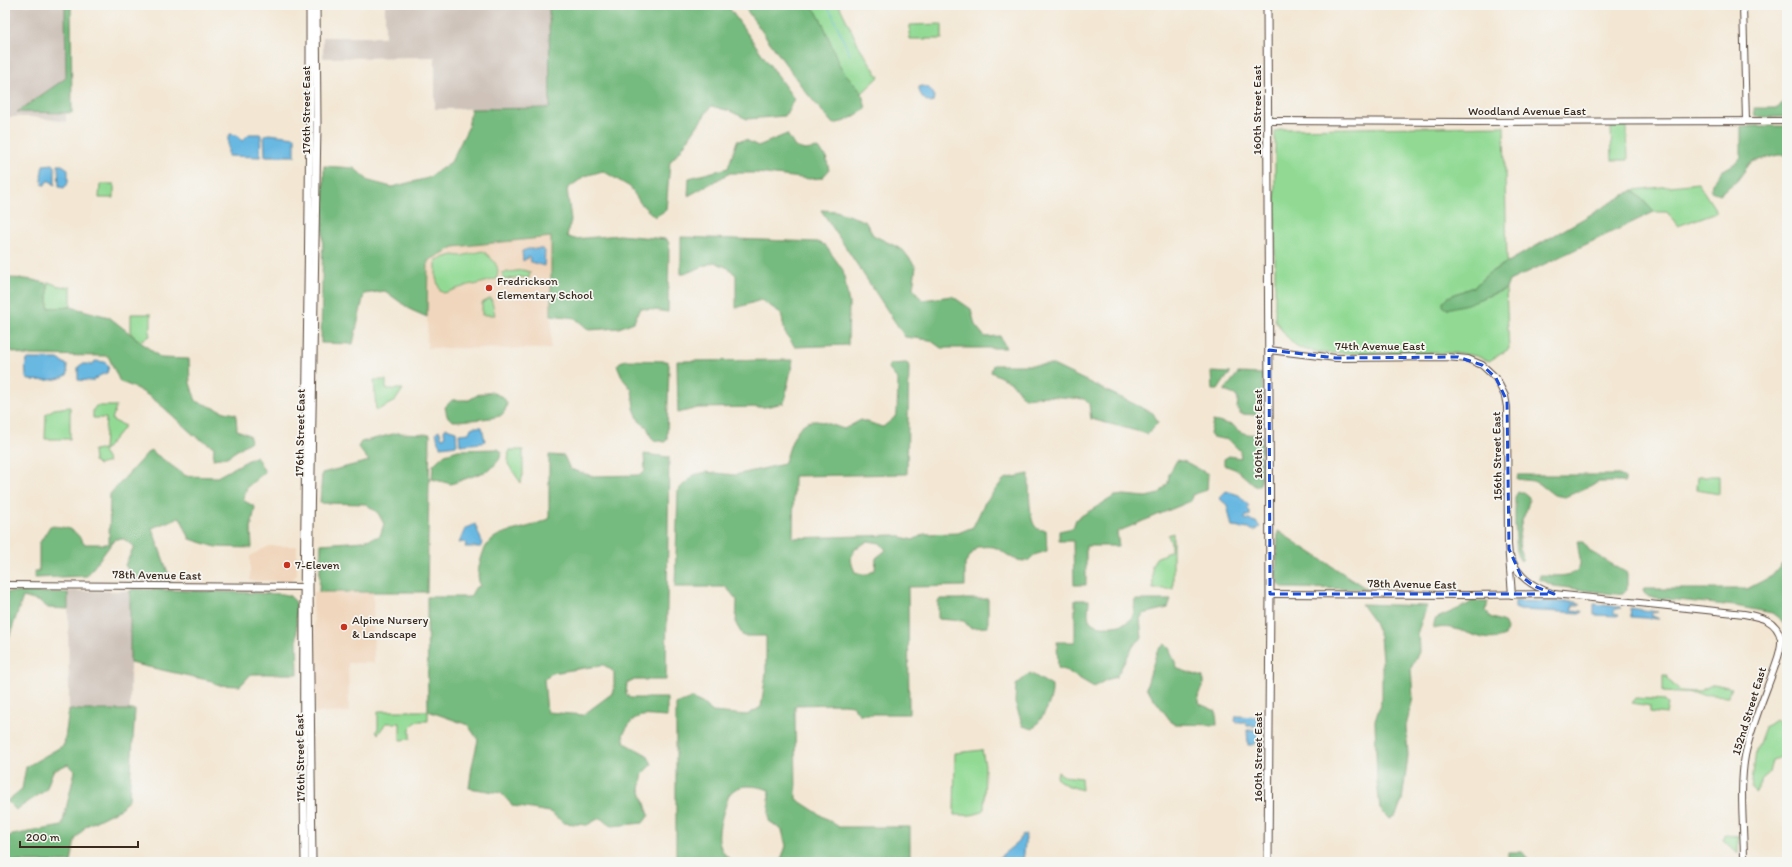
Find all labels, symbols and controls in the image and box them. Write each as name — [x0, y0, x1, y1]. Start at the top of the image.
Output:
street label: 160th Street East — [1250, 64, 1264, 155]
street label: 176th Street East — [299, 65, 313, 154]
street label: Woodland Avenue East — [1468, 104, 1586, 118]
place label: Fredrickson Elementary School — [497, 274, 593, 302]
marker: Fredrickson Elementary School — [484, 283, 494, 293]
street label: 74th Avenue East — [1335, 339, 1425, 353]
street label: 176th Street East — [292, 388, 308, 477]
street label: 160th Street East — [1251, 388, 1265, 479]
street label: 156th Street East — [1489, 411, 1505, 501]
place label: 7-Eleven — [295, 558, 340, 572]
marker: 7-Eleven — [282, 560, 292, 570]
street label: 78th Avenue East — [112, 567, 202, 583]
street label: 78th Avenue East — [1367, 576, 1457, 592]
place label: Alpine Nursery & Landscape — [352, 613, 429, 641]
marker: Alpine Nursery & Landscape — [339, 622, 349, 632]
street label: 152nd Street East — [1729, 665, 1769, 757]
street label: 160th Street East — [1251, 711, 1265, 802]
street label: 176th Street East — [292, 713, 308, 802]
scale bar — [20, 823, 138, 849]
text: 200 m — [26, 830, 60, 844]

